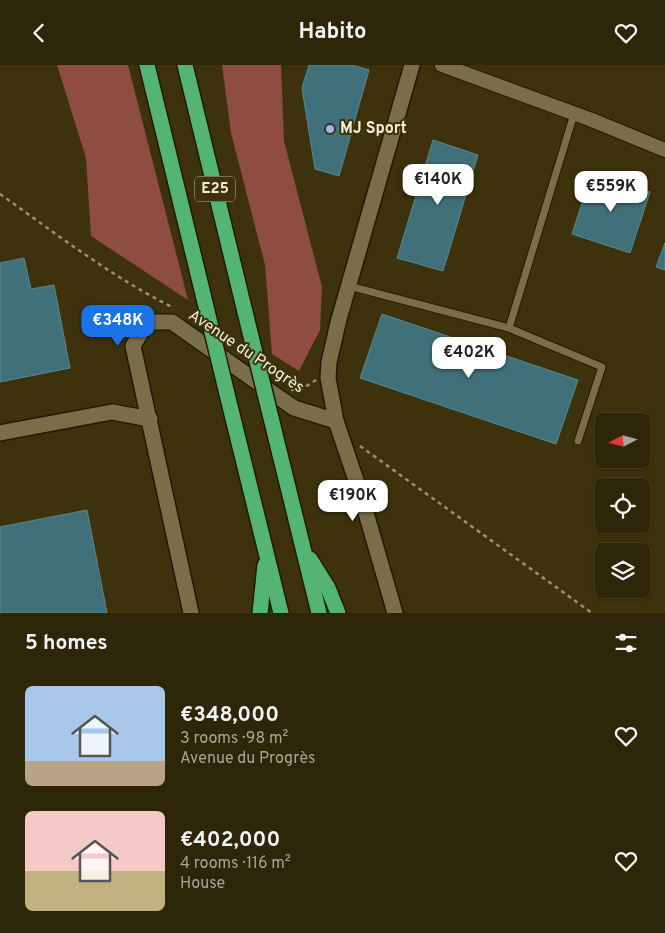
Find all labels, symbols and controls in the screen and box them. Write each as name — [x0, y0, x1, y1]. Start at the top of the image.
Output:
icon: back — [25, 19, 53, 47]
text: Habito — [298, 19, 367, 46]
icon: heart — [612, 19, 640, 47]
place label: MJ Sport — [340, 119, 407, 139]
marker: MJ Sport — [324, 123, 336, 135]
pin: €140K — [403, 163, 473, 206]
text: €140K — [414, 170, 462, 190]
pin: €559K — [576, 171, 646, 213]
road number: E25 — [195, 177, 235, 201]
text: €559K — [586, 177, 636, 197]
pin: €348K — [83, 305, 153, 347]
street label: Avenue du Progrès — [184, 306, 308, 398]
text: €348K — [92, 311, 144, 331]
pin: €402K — [434, 337, 504, 379]
text: €402K — [443, 343, 495, 363]
north arrow — [595, 413, 650, 467]
map controls — [595, 413, 650, 598]
button: locate — [595, 478, 650, 533]
pin: €190K — [318, 479, 388, 522]
text: €190K — [329, 486, 377, 506]
button: layers — [595, 543, 650, 598]
icon: filters — [612, 629, 640, 657]
text: 5 homes — [25, 630, 108, 657]
text: €348,000 — [180, 702, 279, 729]
icon: home — [65, 706, 125, 766]
icon: heart — [612, 722, 640, 750]
text: 3 rooms · 98 m² — [180, 729, 288, 749]
text: Avenue du Progrès — [180, 749, 316, 769]
text: €402,000 — [180, 827, 280, 854]
icon: home — [65, 831, 125, 891]
icon: heart — [612, 847, 640, 875]
text: 4 rooms · 116 m² — [180, 854, 291, 874]
text: House — [180, 874, 225, 894]

